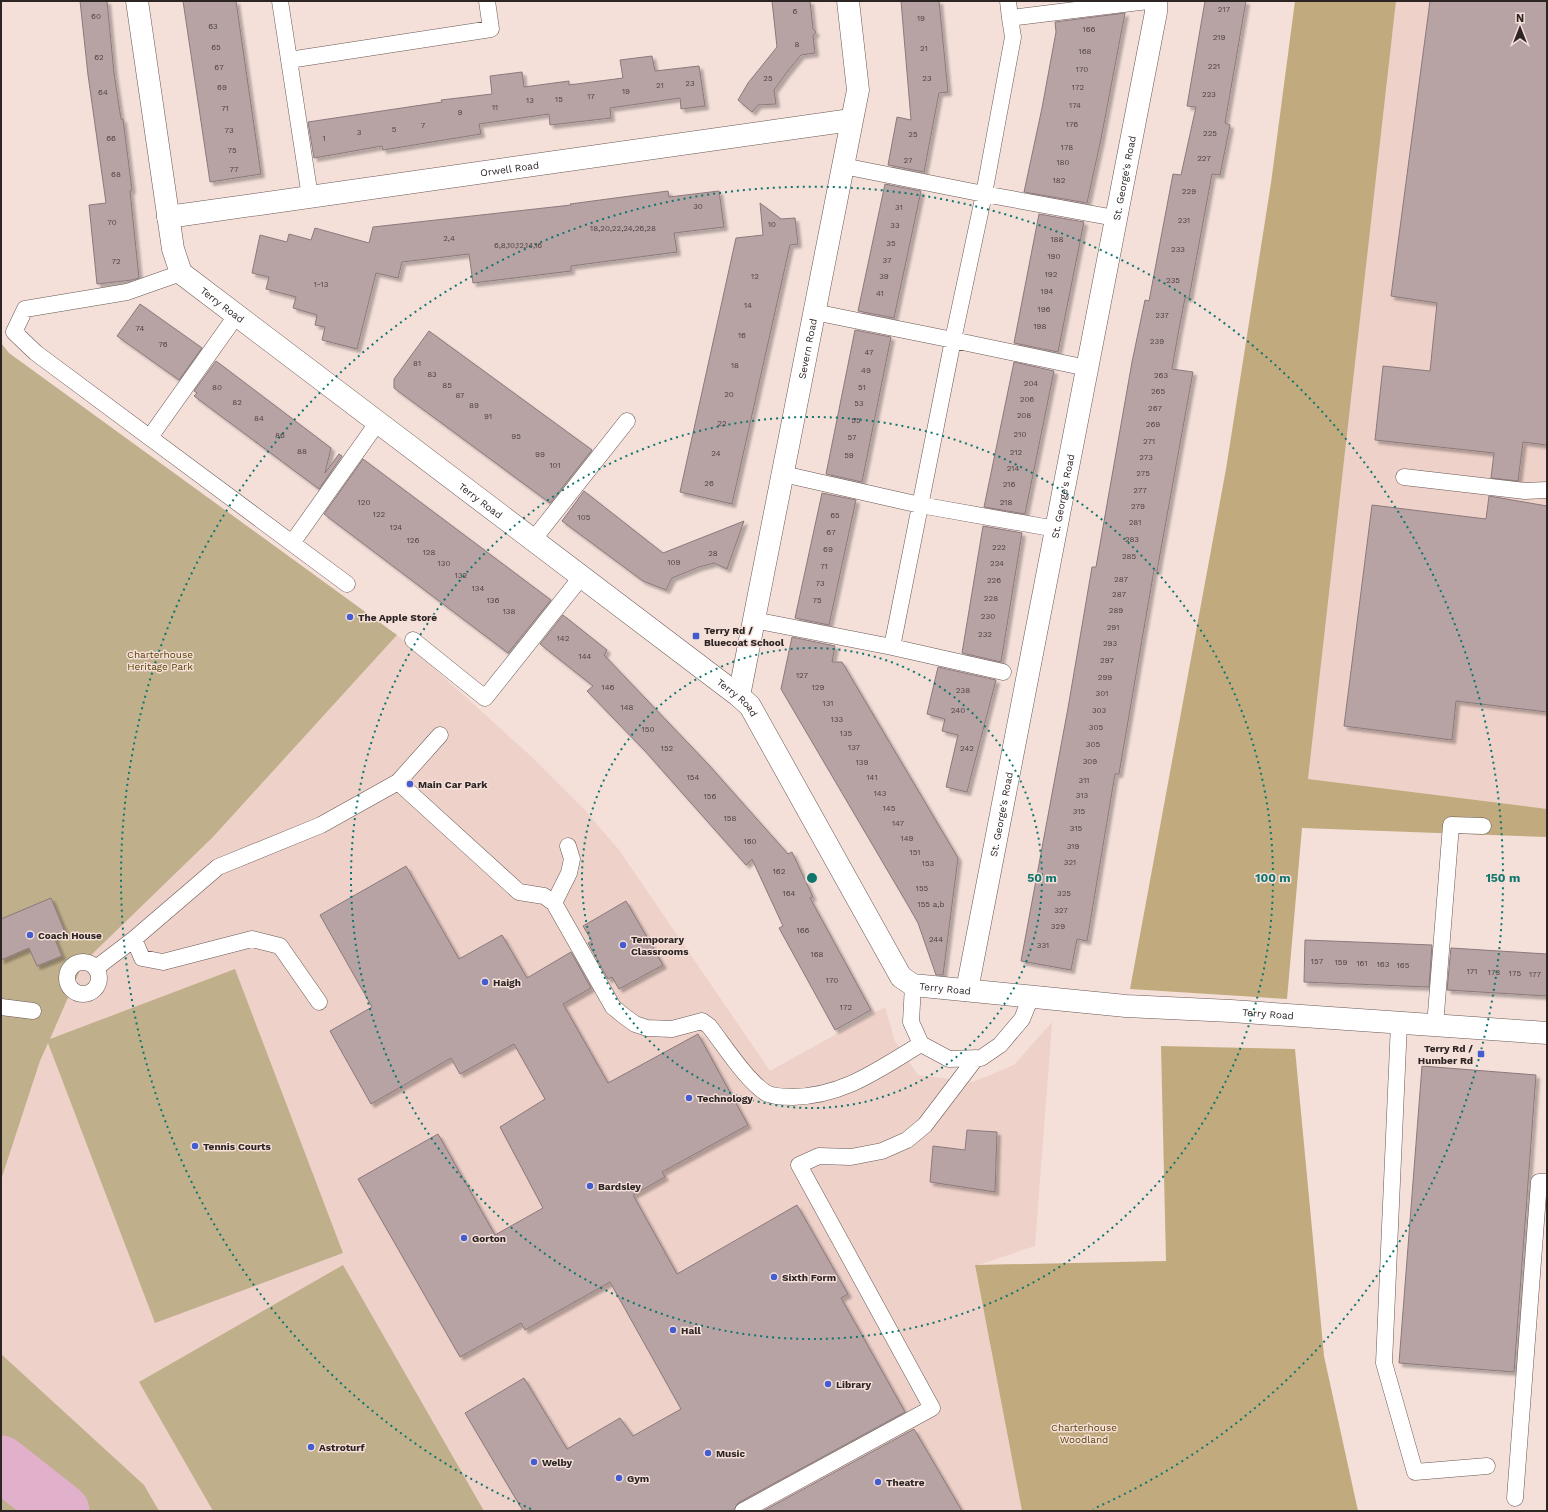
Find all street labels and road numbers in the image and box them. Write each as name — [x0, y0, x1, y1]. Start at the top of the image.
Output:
street label: St. George's Road — [1110, 135, 1137, 221]
street label: Orwell Road — [480, 159, 540, 178]
street label: Terry Road — [199, 284, 246, 324]
street label: Severn Road — [796, 318, 819, 380]
street label: St. George's Road — [1049, 453, 1076, 539]
street label: Terry Road — [457, 480, 505, 520]
street label: Terry Road — [715, 676, 760, 718]
street label: St. George's Road — [987, 771, 1015, 857]
street label: Terry Road — [919, 980, 971, 996]
street label: Terry Road — [1242, 1006, 1294, 1021]

